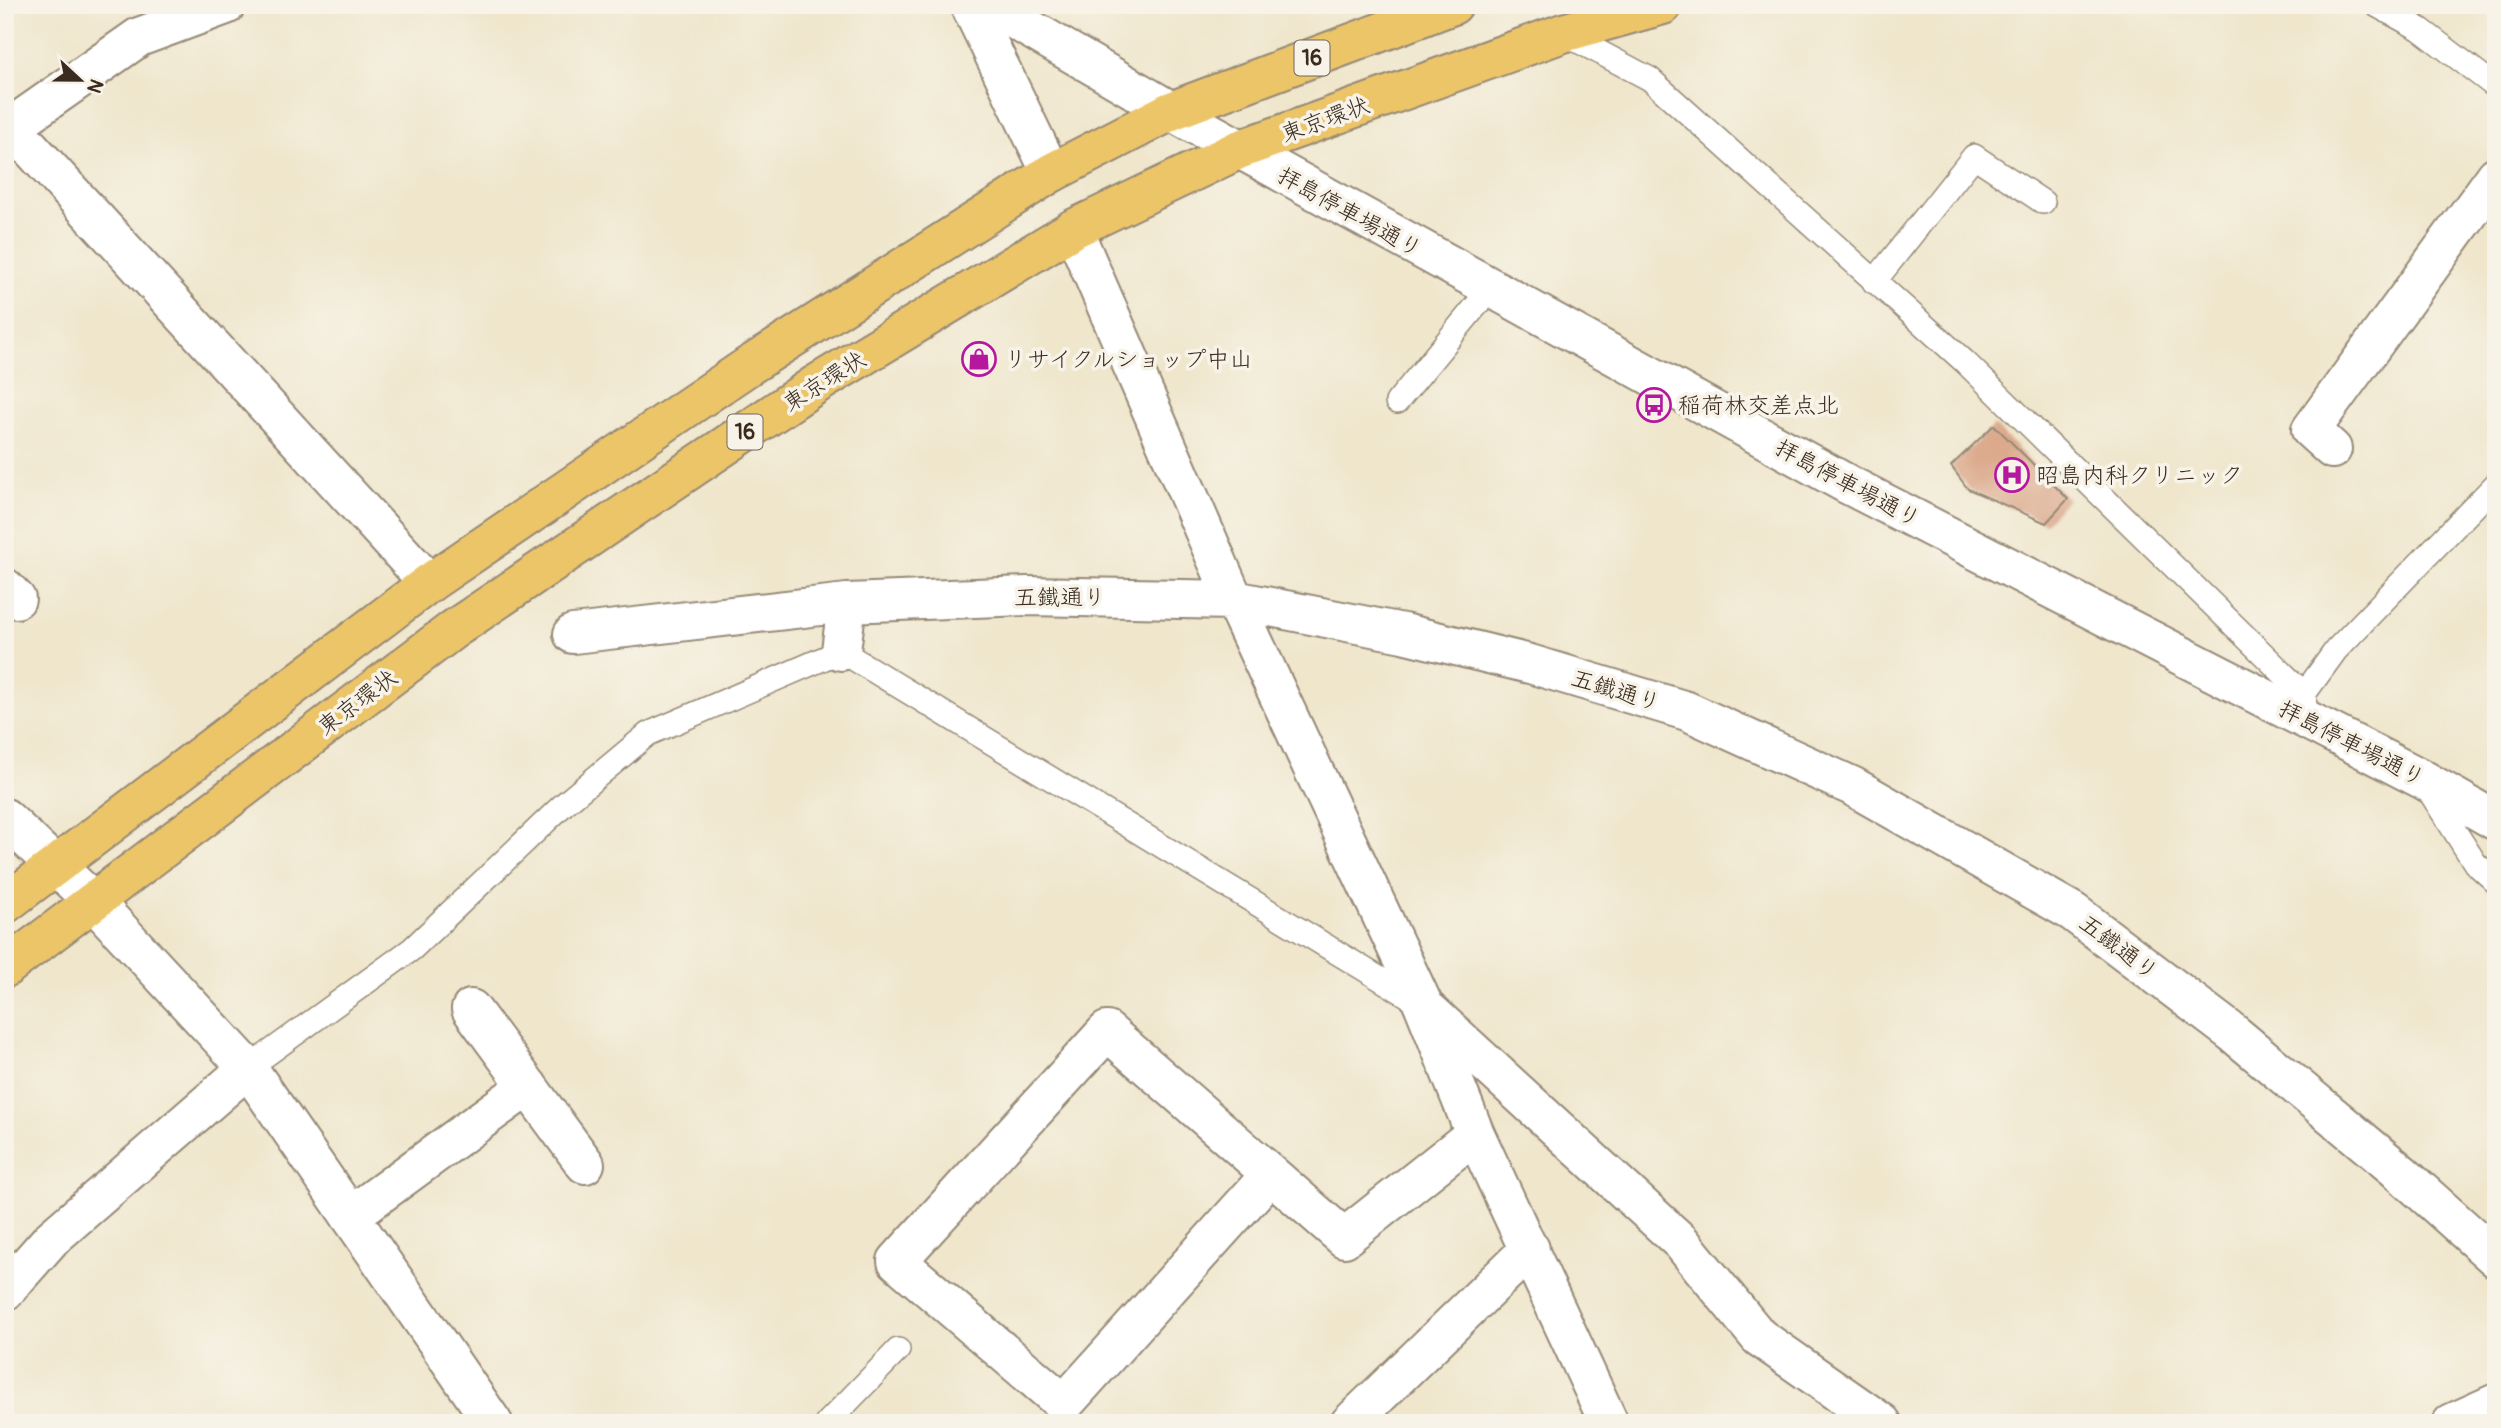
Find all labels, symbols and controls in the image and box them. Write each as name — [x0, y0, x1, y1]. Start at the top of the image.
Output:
road number: 16 — [1294, 41, 1330, 76]
north arrow — [46, 46, 116, 116]
text: N — [81, 76, 108, 97]
street label: 東京環状 — [1277, 90, 1373, 149]
street label: 拝島停車場通り — [1272, 161, 1427, 264]
shop icon: リサイクルショップ中山 — [960, 340, 998, 378]
street label: 東京環状 — [778, 345, 871, 418]
place label: リサイクルショップ中山 — [1004, 345, 1252, 374]
bus stop icon: 稲荷林交差点北 — [1635, 386, 1673, 424]
place label: 稲荷林交差点北 — [1678, 391, 1839, 420]
road number: 16 — [728, 414, 762, 450]
street label: 拝島停車場通り — [1770, 433, 1926, 534]
hospital icon: 昭島内科クリニック — [1993, 456, 2031, 494]
place label: 昭島内科クリニック — [2036, 461, 2243, 490]
street label: 五鐵通り — [1014, 583, 1106, 612]
street label: 東京環状 — [312, 663, 403, 742]
street label: 五鐵通り — [1568, 663, 1664, 718]
street label: 拝島停車場通り — [2273, 694, 2430, 793]
street label: 五鐵通り — [2073, 908, 2164, 987]

